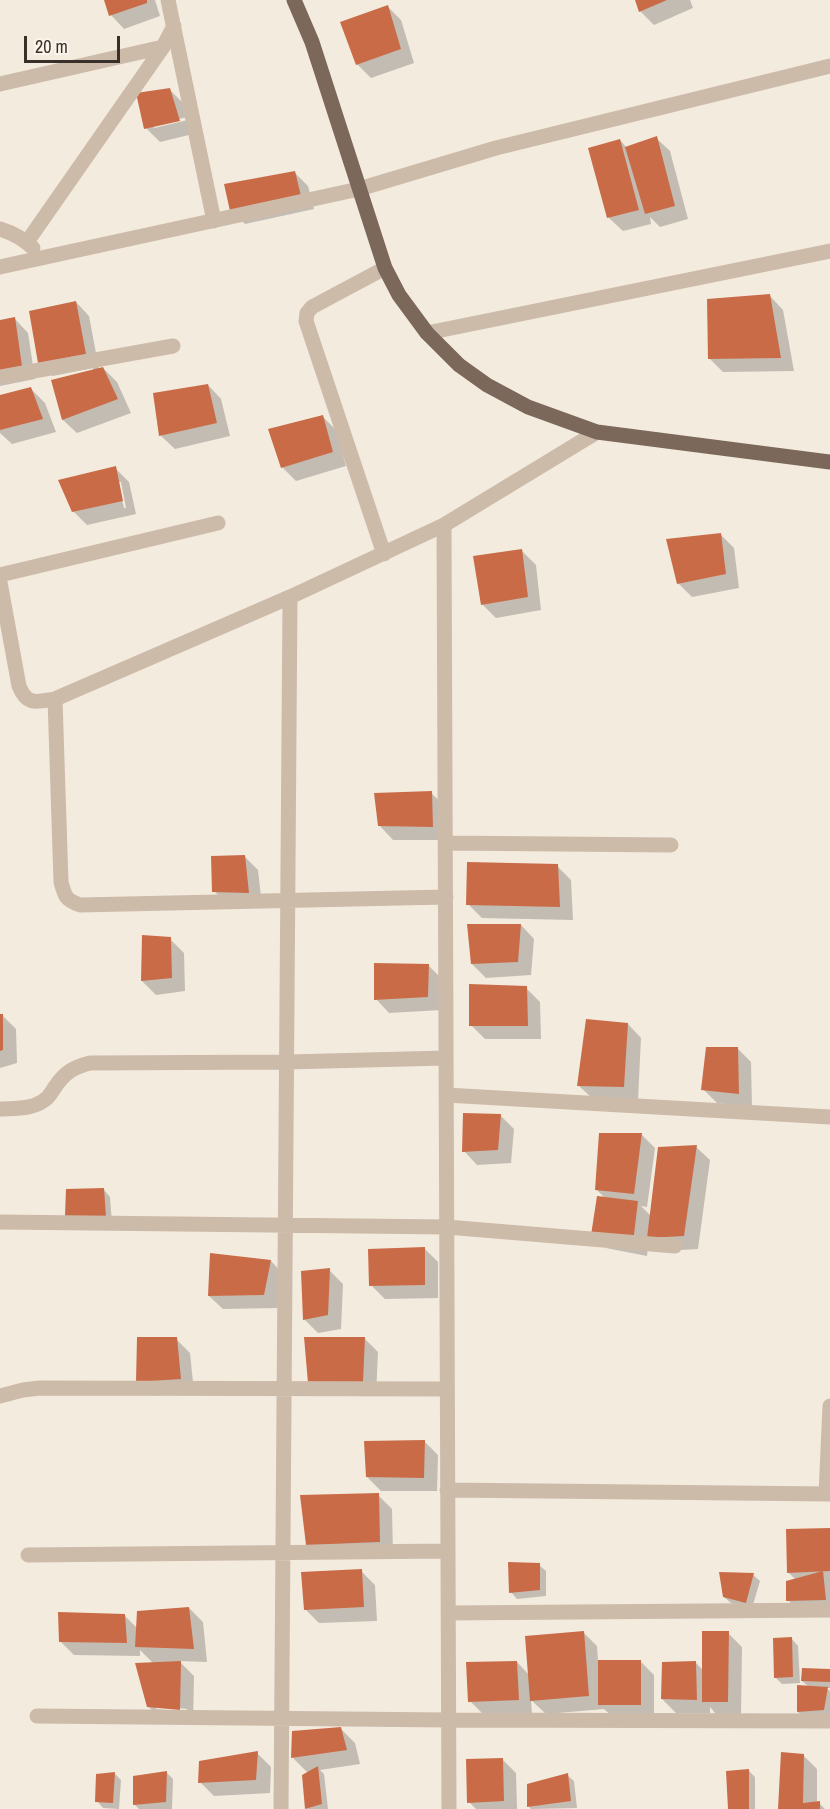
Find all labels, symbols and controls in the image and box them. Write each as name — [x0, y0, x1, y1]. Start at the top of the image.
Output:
scale bar — [27, 24, 123, 62]
text: 20 m — [35, 34, 68, 59]

